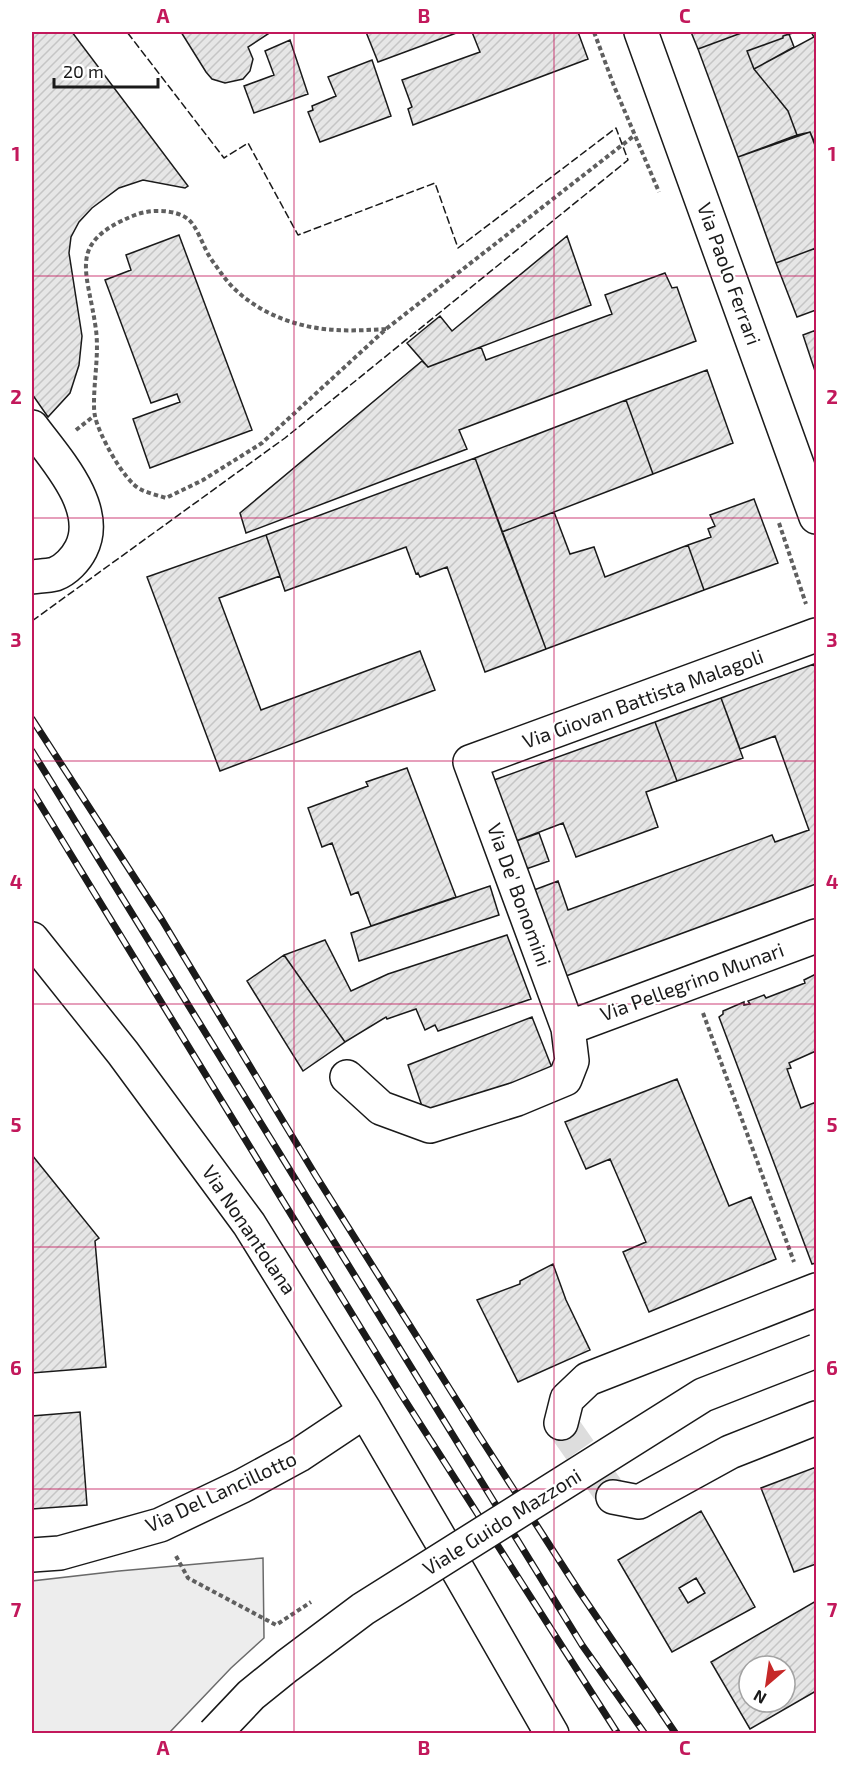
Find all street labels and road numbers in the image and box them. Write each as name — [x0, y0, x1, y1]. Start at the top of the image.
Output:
street label: Via Paolo Ferrari — [693, 199, 767, 348]
street label: Via Giovan Battista Malagoli — [519, 643, 766, 753]
street label: Via De' Bonomini — [483, 820, 557, 970]
street label: Via Pellegrino Munari — [597, 937, 787, 1025]
street label: Via Nonantolana — [198, 1160, 302, 1299]
street label: Via Del Lancillotto — [141, 1446, 300, 1537]
street label: Viale Guido Mazzoni — [418, 1463, 585, 1580]

